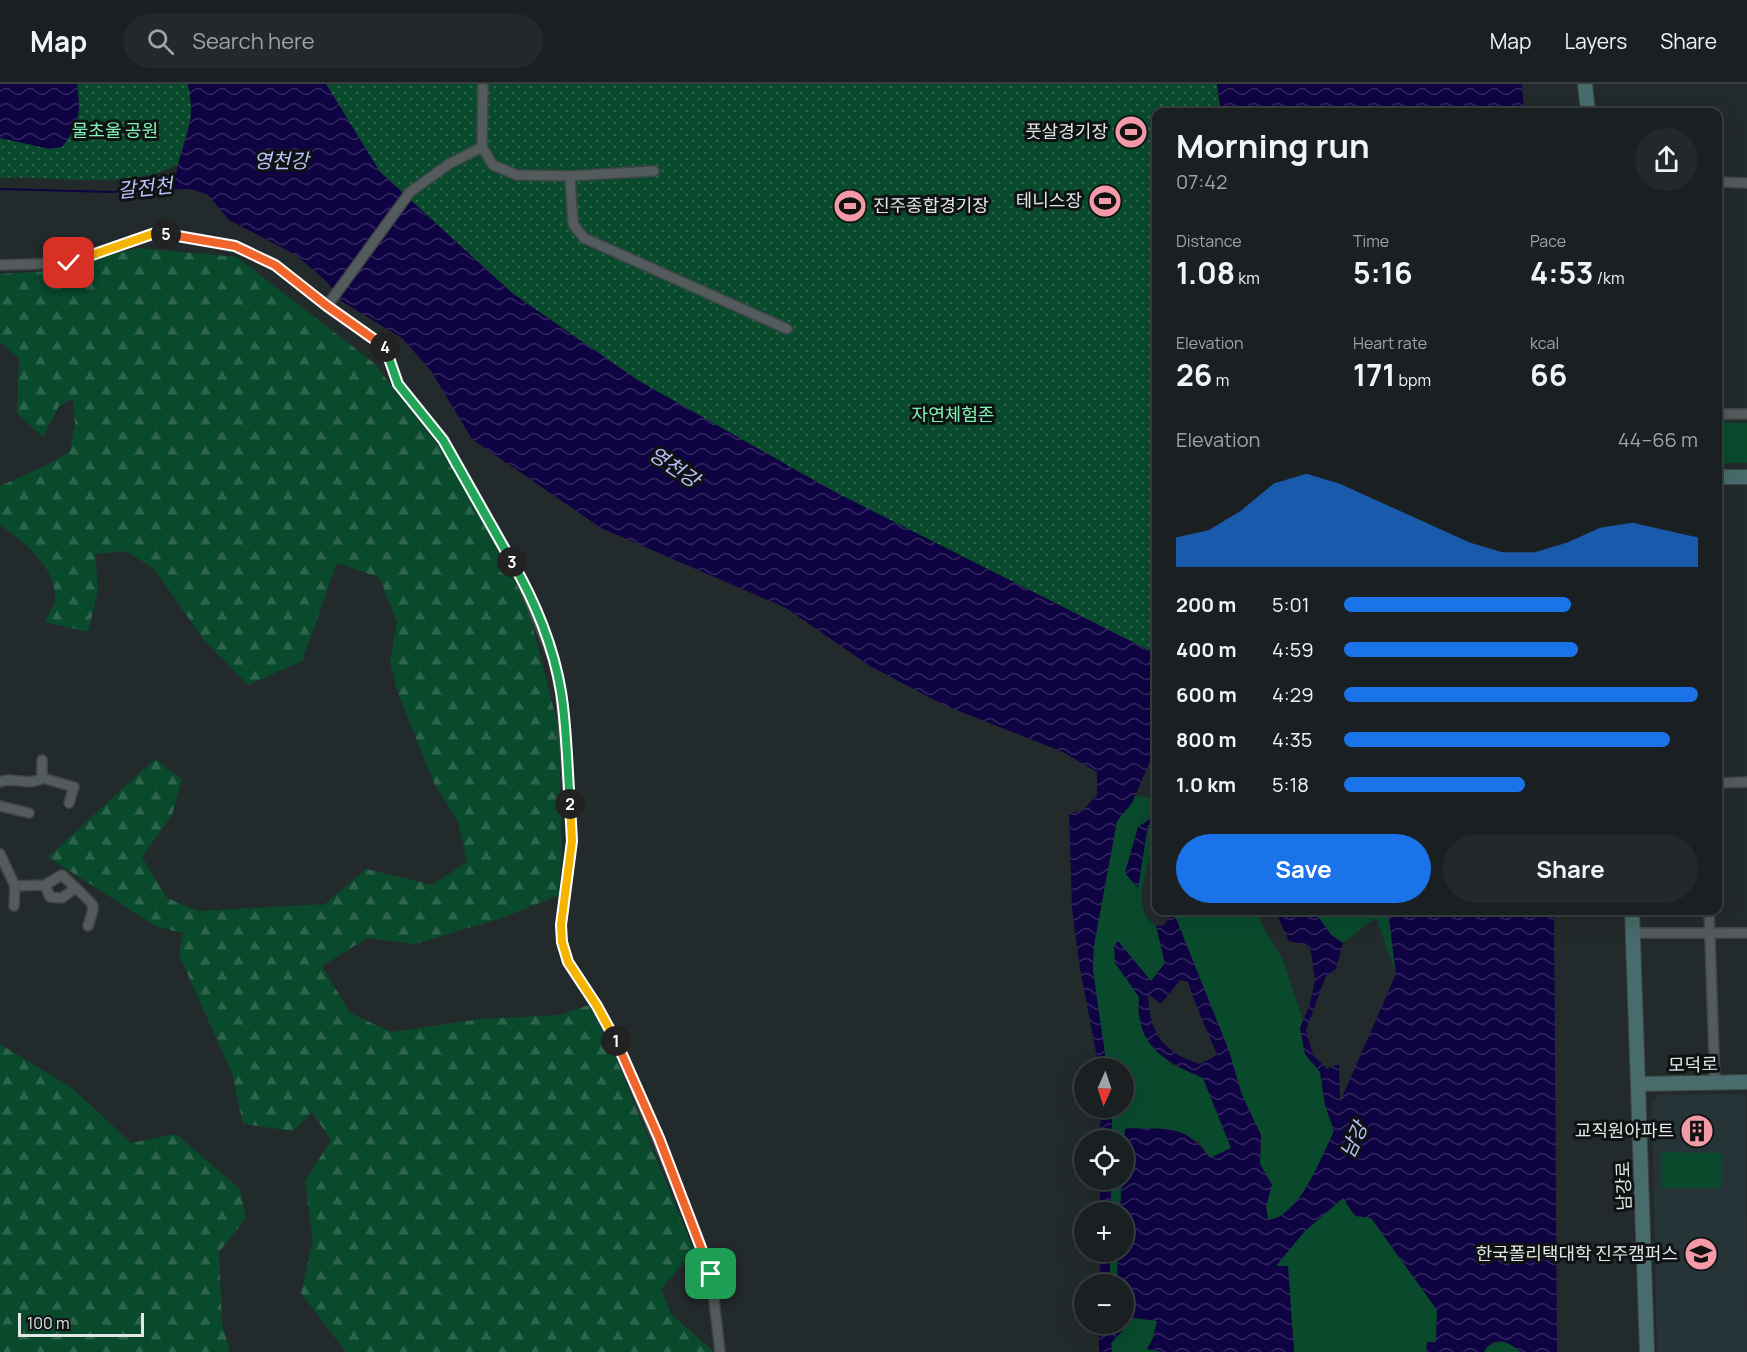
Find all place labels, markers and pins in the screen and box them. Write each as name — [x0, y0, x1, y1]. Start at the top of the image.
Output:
sports icon: 풋살경기장 — [1113, 114, 1149, 150]
place label: 풋살경기장 — [1025, 119, 1108, 143]
sports icon: 테니스장 — [1087, 183, 1123, 219]
sports icon: 진주종합경기장 — [832, 188, 868, 224]
place label: 테니스장 — [1016, 188, 1082, 212]
place label: 진주종합경기장 — [873, 193, 989, 217]
pin: 5 — [151, 219, 181, 249]
pin — [43, 237, 94, 288]
pin: 4 — [370, 332, 400, 362]
pin: 3 — [497, 547, 527, 577]
pin: 2 — [555, 789, 585, 819]
pin: 1 — [601, 1026, 631, 1056]
building icon: 교직원아파트 — [1679, 1113, 1715, 1149]
place label: 교직원아파트 — [1575, 1118, 1674, 1142]
school or university icon: 한국폴리택대학 진주캠퍼스 — [1683, 1236, 1719, 1272]
place label: 한국폴리택대학 진주캠퍼스 — [1476, 1241, 1678, 1265]
pin — [685, 1248, 736, 1299]

